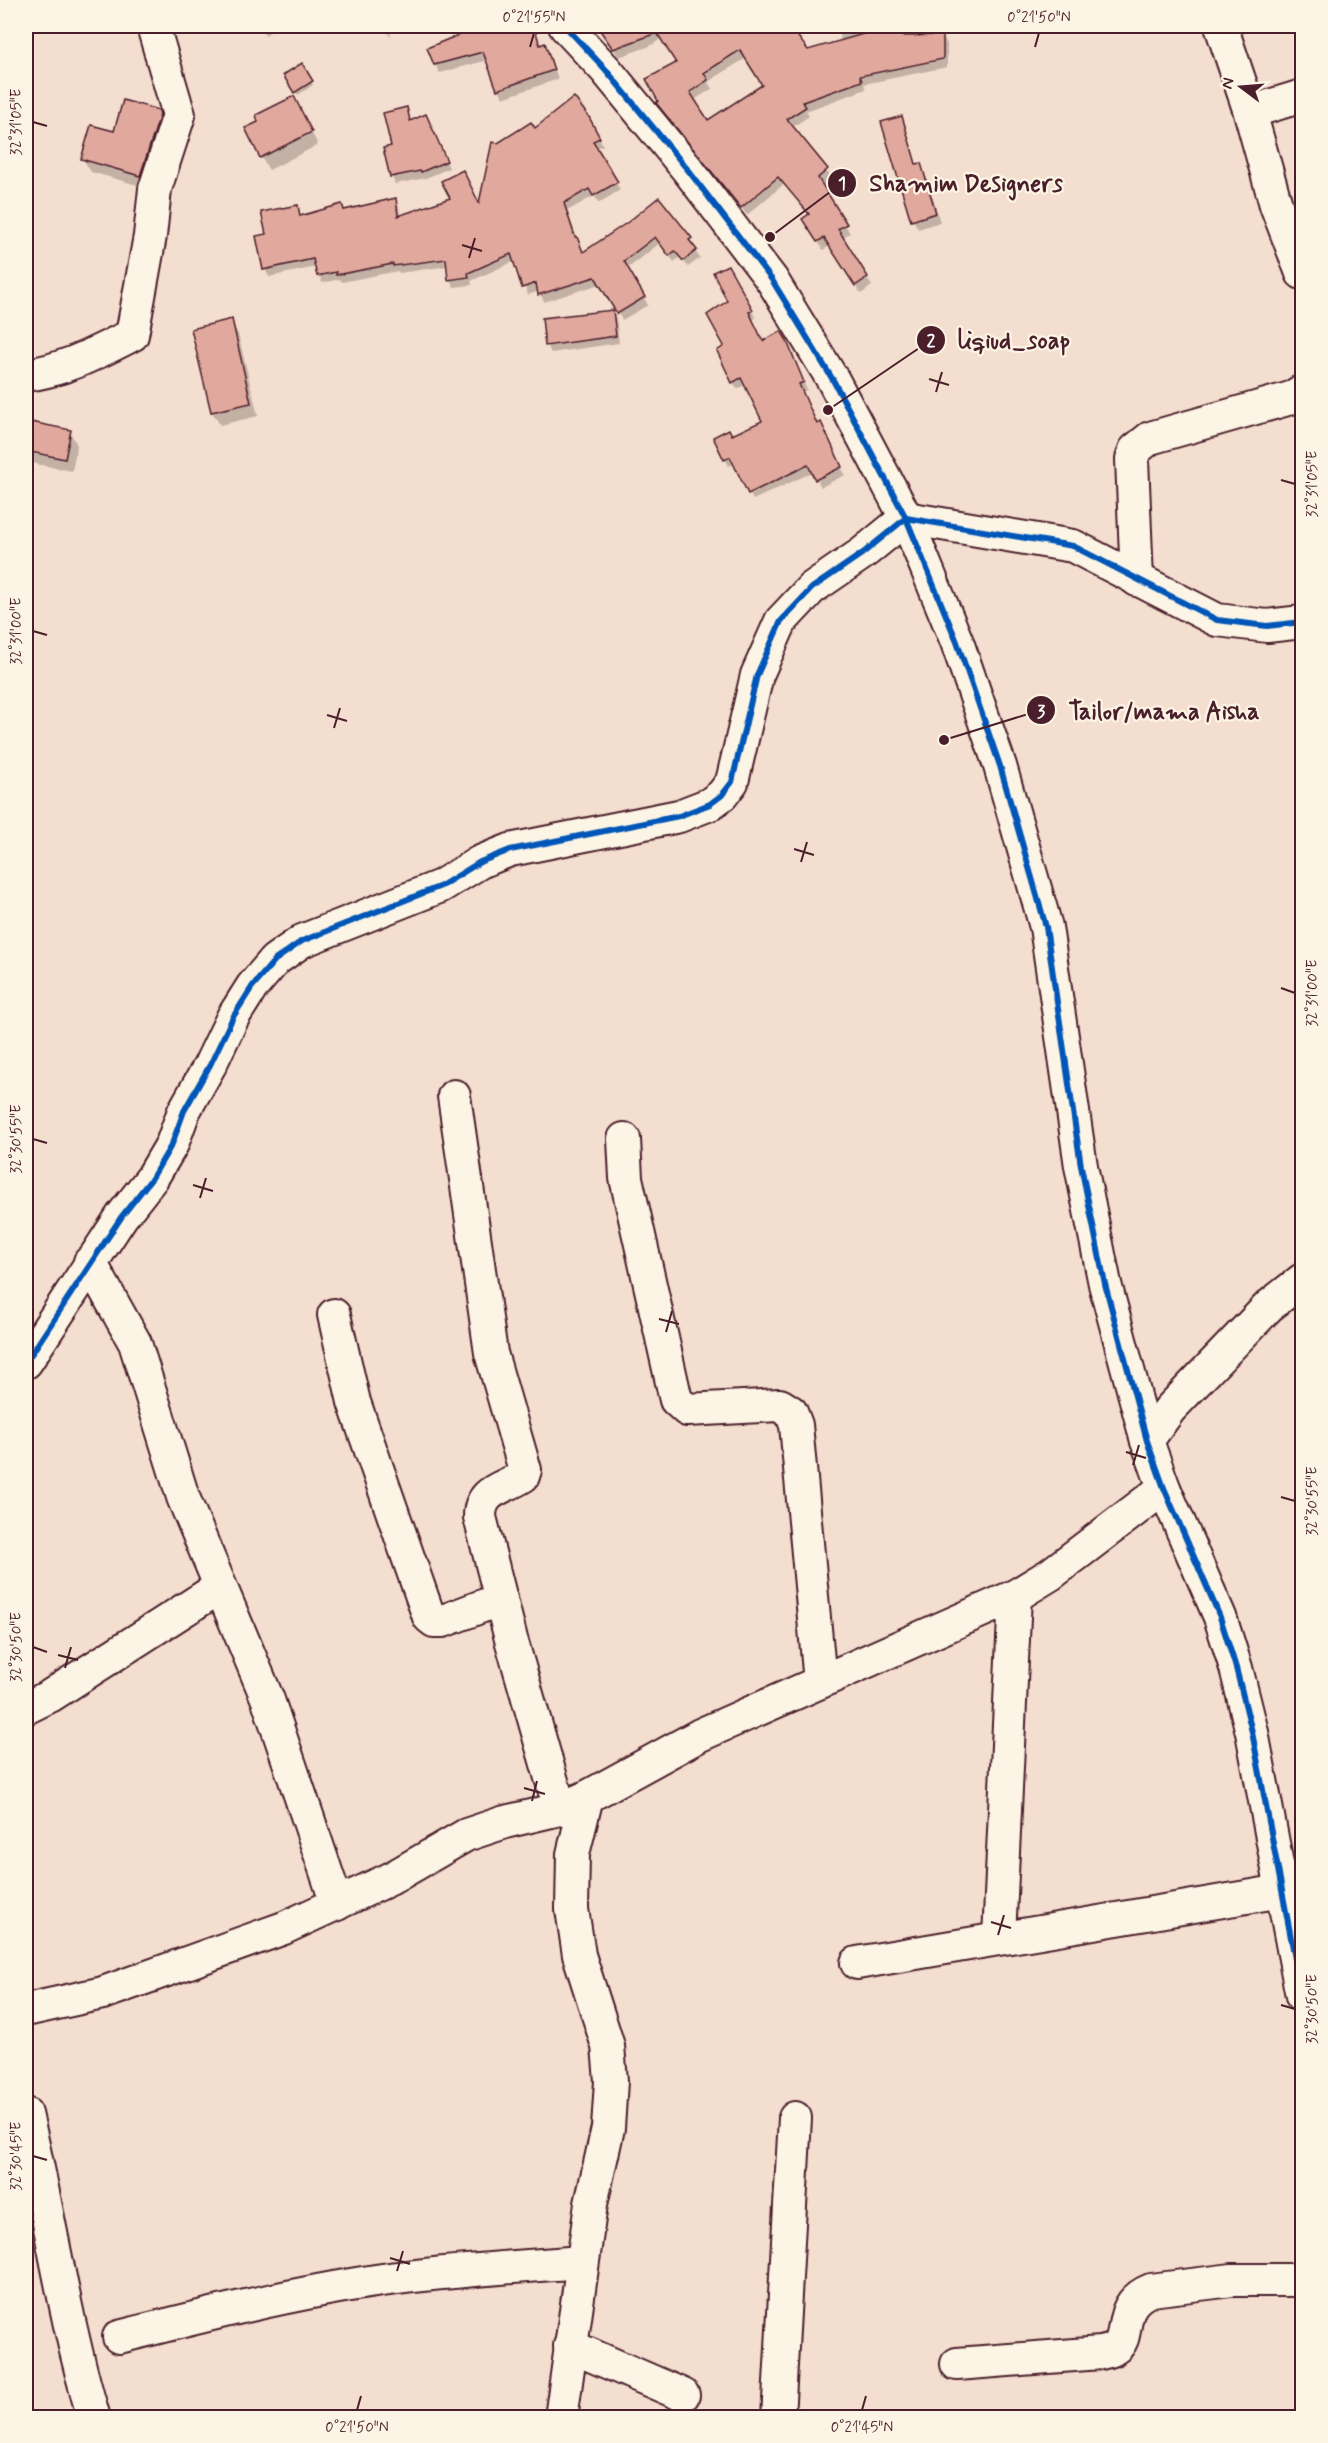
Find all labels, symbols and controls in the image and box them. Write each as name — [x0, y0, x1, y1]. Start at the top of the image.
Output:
text: 0°21'55"N — [503, 8, 565, 28]
text: 0°21'50"N — [1007, 8, 1071, 28]
north arrow — [1211, 57, 1271, 117]
text: N — [1216, 75, 1240, 91]
text: 32°31'05"E — [7, 88, 27, 155]
callout: Shamim Designers — [827, 162, 1075, 204]
text: Shamim Designers — [869, 169, 1063, 201]
text: 1 — [838, 172, 846, 196]
callout: liqiud_soap — [916, 319, 1082, 361]
text: liqiud_soap — [958, 326, 1070, 357]
text: 2 — [927, 329, 936, 353]
text: 32°31'05"E — [1303, 450, 1323, 517]
text: 32°31'00"E — [7, 597, 27, 665]
callout: Tailor/mama Aisha — [1026, 689, 1272, 731]
text: Tailor/mama Aisha — [1068, 697, 1260, 728]
text: 3 — [1037, 700, 1046, 724]
text: 32°31'00"E — [1303, 959, 1323, 1027]
text: 32°30'55"E — [7, 1104, 27, 1174]
text: 32°30'55"E — [1303, 1466, 1323, 1536]
text: 32°30'50"E — [7, 1612, 27, 1682]
text: 32°30'50"E — [1303, 1974, 1323, 2044]
text: 32°30'45"E — [7, 2121, 27, 2191]
text: 0°21'50"N — [325, 2418, 389, 2438]
text: 0°21'45"N — [831, 2418, 893, 2438]

